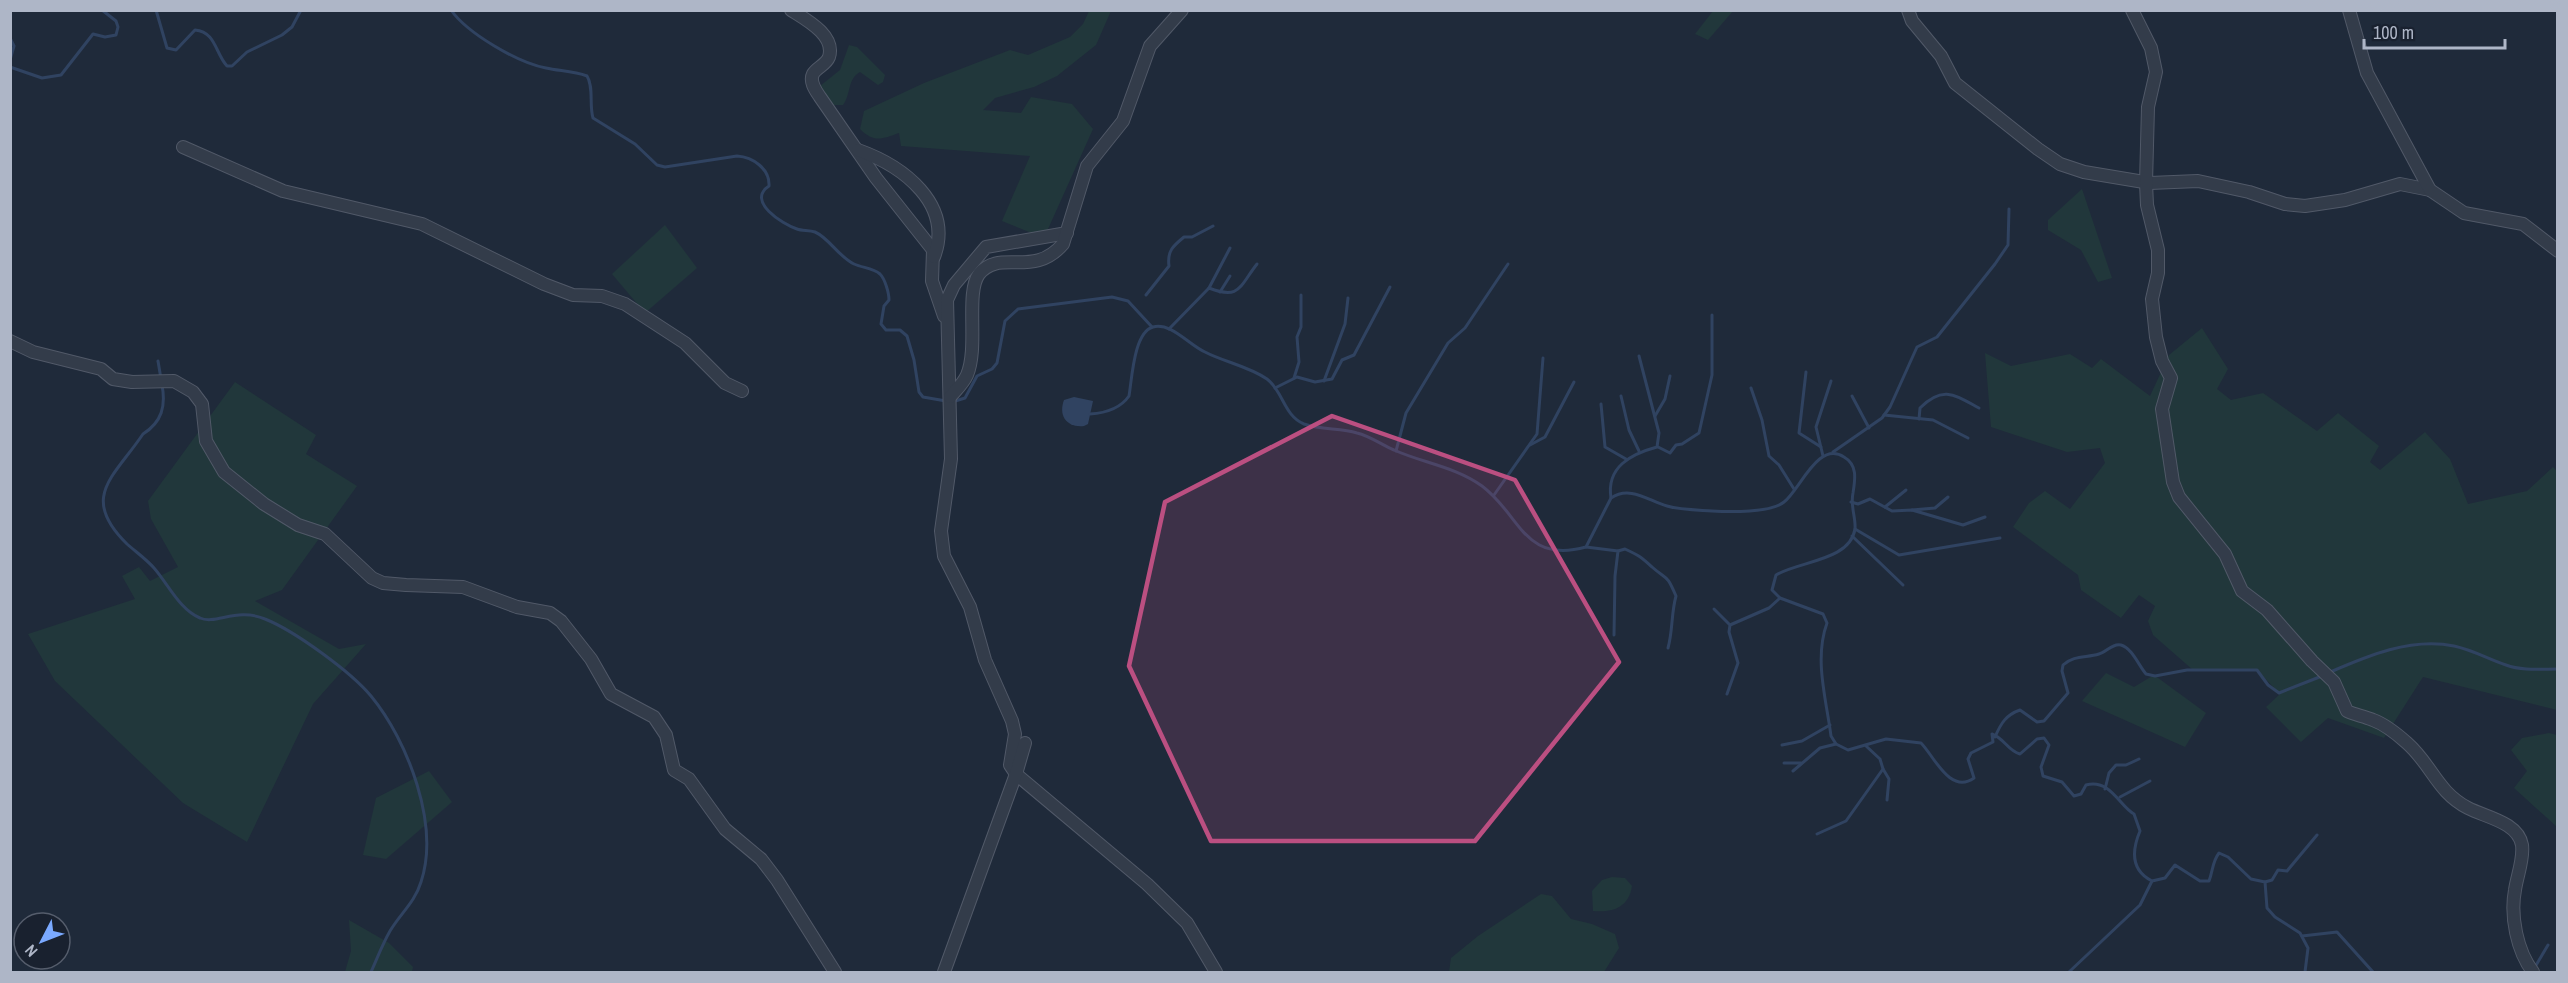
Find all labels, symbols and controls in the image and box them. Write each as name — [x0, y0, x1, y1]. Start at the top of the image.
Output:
scale bar — [2364, 12, 2505, 50]
text: 100 m — [2373, 20, 2414, 45]
north arrow — [12, 911, 72, 971]
text: N — [20, 940, 42, 962]

